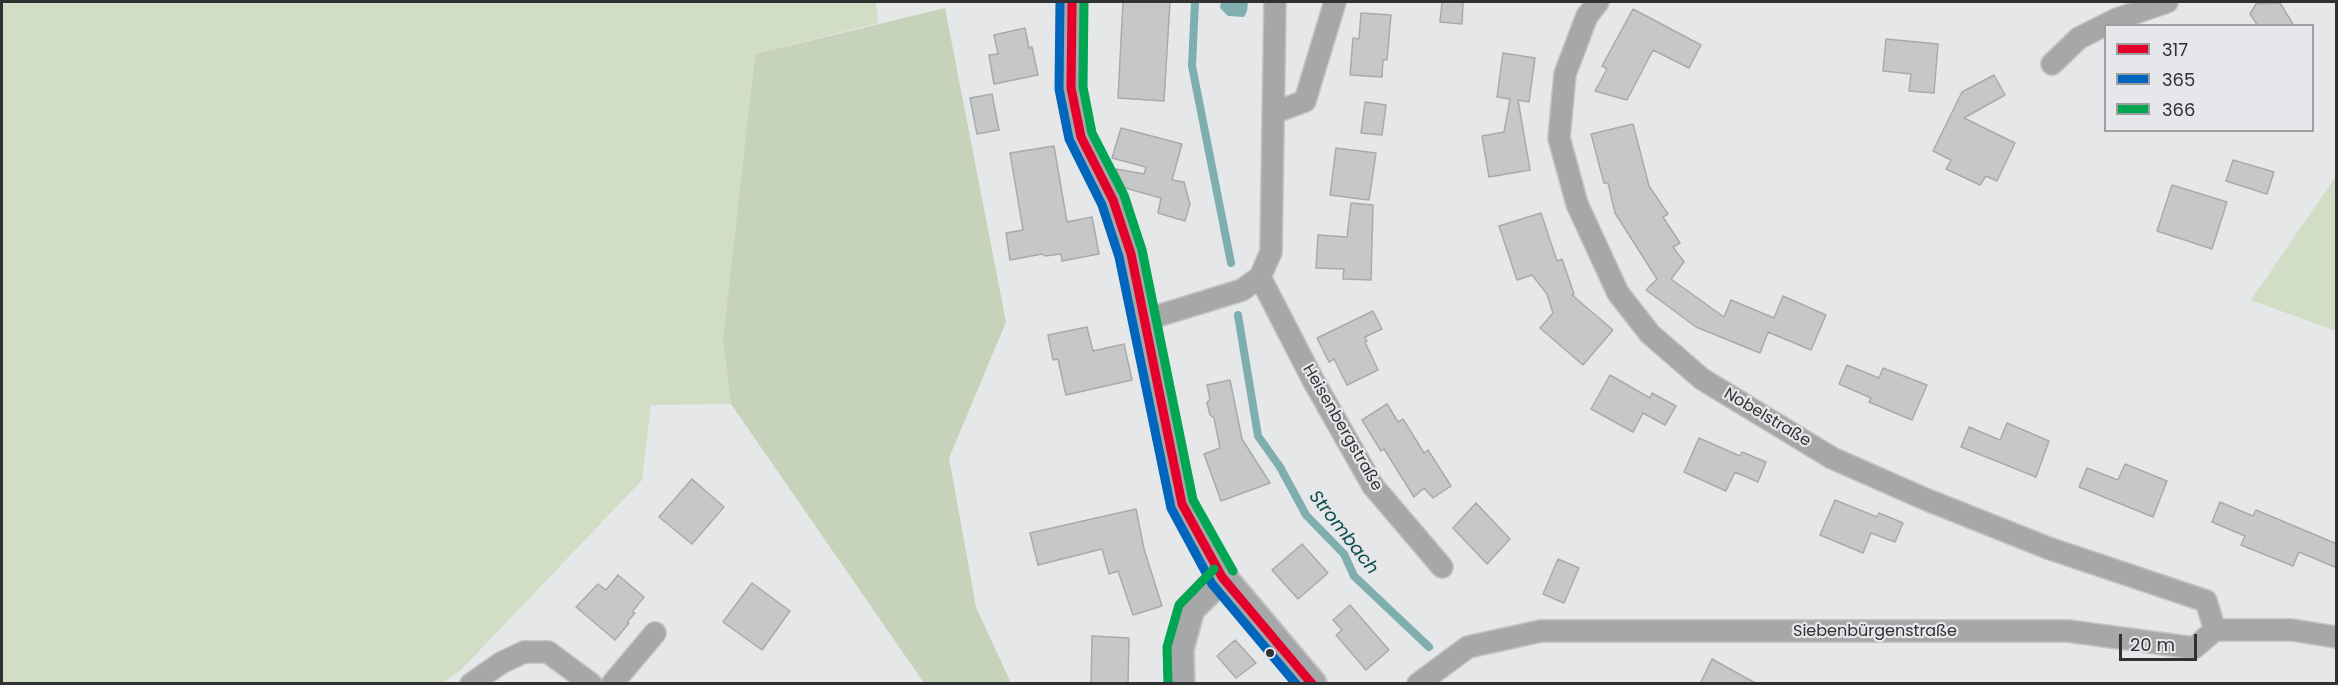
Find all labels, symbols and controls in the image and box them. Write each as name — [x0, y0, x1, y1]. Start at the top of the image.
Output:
legend — [2104, 24, 2314, 132]
text: 317 — [2162, 37, 2188, 62]
text: 365 — [2162, 67, 2195, 92]
text: 366 — [2162, 97, 2195, 122]
street label: Heisenbergstraße — [1298, 361, 1386, 495]
street label: Nobelstraße — [1720, 385, 1814, 451]
water label: Strombach — [1304, 487, 1382, 579]
street label: Siebenbürgenstraße — [1793, 622, 1957, 642]
scale bar — [2122, 622, 2200, 660]
text: 20 m — [2130, 632, 2175, 657]
unlabelled marker — [1264, 647, 1276, 659]

